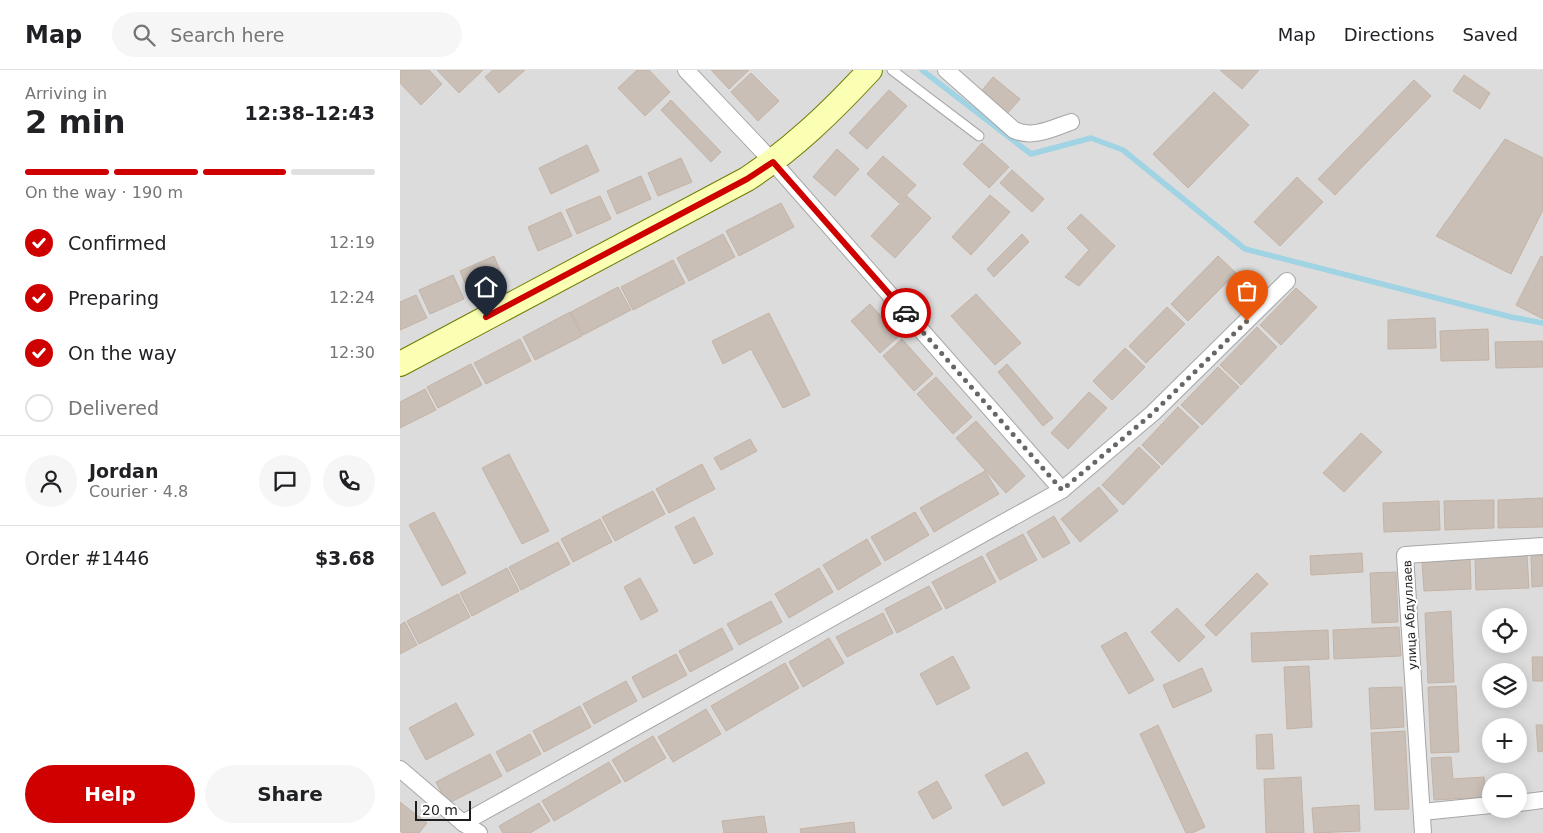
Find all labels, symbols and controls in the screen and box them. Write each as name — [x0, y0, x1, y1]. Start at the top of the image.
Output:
search box — [112, 12, 462, 57]
text: Map — [25, 21, 82, 49]
icon: search — [130, 21, 158, 49]
text: Search here — [170, 24, 284, 46]
text: Map — [1278, 24, 1316, 45]
text: Directions — [1344, 24, 1434, 45]
text: Saved — [1462, 24, 1518, 45]
text: Arriving in — [25, 84, 107, 103]
text: 12:38–12:43 — [245, 102, 375, 124]
text: 2 min — [25, 103, 126, 141]
text: On the way · 190 m — [25, 183, 183, 202]
icon: check — [25, 229, 53, 257]
text: Confirmed — [68, 232, 167, 254]
text: 12:19 — [329, 233, 375, 252]
pin — [465, 266, 507, 317]
pin — [1226, 270, 1268, 321]
icon: home — [472, 273, 500, 301]
icon: bag — [1233, 277, 1261, 305]
icon: check — [25, 284, 53, 312]
text: Preparing — [68, 287, 159, 309]
text: 12:24 — [329, 288, 375, 307]
courier — [881, 288, 931, 338]
icon: car — [892, 299, 920, 327]
icon: check — [25, 339, 53, 367]
text: On the way — [68, 342, 177, 364]
text: 12:30 — [329, 343, 375, 362]
text: Delivered — [68, 397, 159, 419]
button: person — [25, 455, 77, 507]
button: chat — [259, 455, 311, 507]
button: phone — [323, 455, 375, 507]
text: Jordan — [89, 460, 158, 482]
text: Courier · 4.8 — [89, 482, 188, 501]
text: Order #1446 — [25, 547, 149, 569]
text: $3.68 — [315, 547, 375, 569]
street label: улица Абдуллаев — [1400, 560, 1420, 670]
map controls — [1482, 608, 1527, 818]
button: locate — [1482, 608, 1527, 653]
button: layers — [1482, 663, 1527, 708]
button: + — [1482, 718, 1527, 763]
button: Help — [25, 765, 195, 823]
button: Share — [205, 765, 375, 823]
button: − — [1482, 773, 1527, 818]
scale bar — [415, 798, 471, 821]
text: 20 m — [422, 802, 458, 818]

